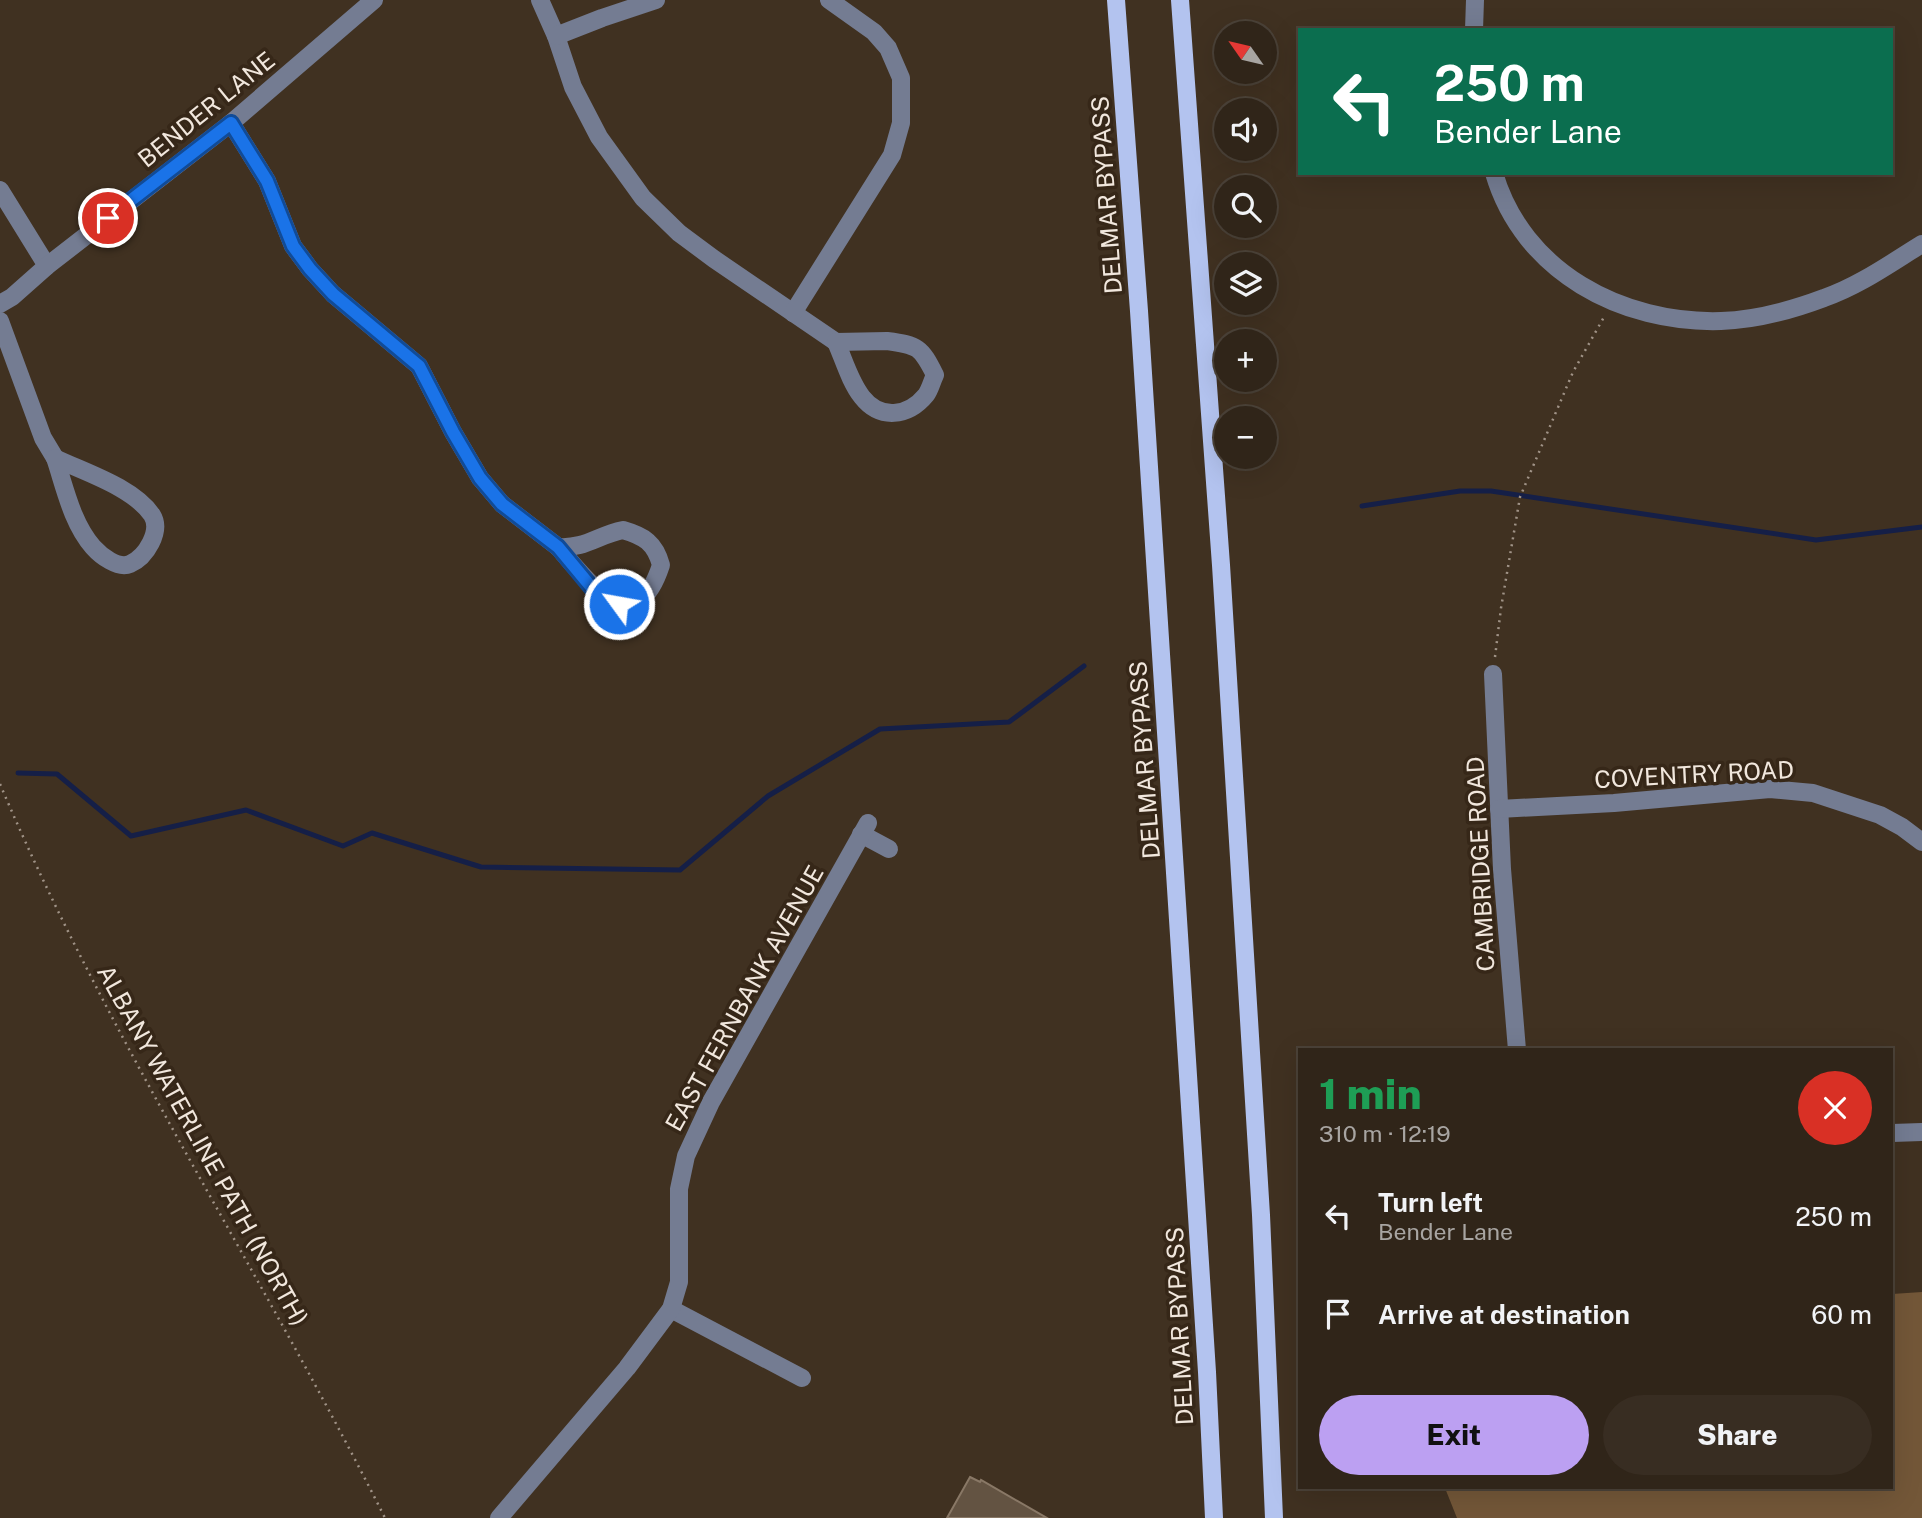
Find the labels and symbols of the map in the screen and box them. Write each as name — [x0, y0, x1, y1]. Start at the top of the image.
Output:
north arrow — [1214, 21, 1278, 84]
street label: BENDER LANE — [132, 45, 280, 173]
street label: DELMAR BYPASS — [1085, 95, 1127, 295]
pin — [78, 188, 138, 248]
position arrow — [582, 567, 656, 641]
street label: DELMAR BYPASS — [1123, 660, 1165, 860]
street label: COVENTRY ROAD — [1593, 755, 1795, 793]
street label: CAMBRIDGE ROAD — [1460, 756, 1500, 972]
street label: EAST FERNBANK AVENUE — [659, 860, 829, 1136]
street label: ALBANY WATERLINE PATH (NORTH) — [92, 960, 314, 1330]
street label: DELMAR BYPASS — [1160, 1226, 1198, 1426]

